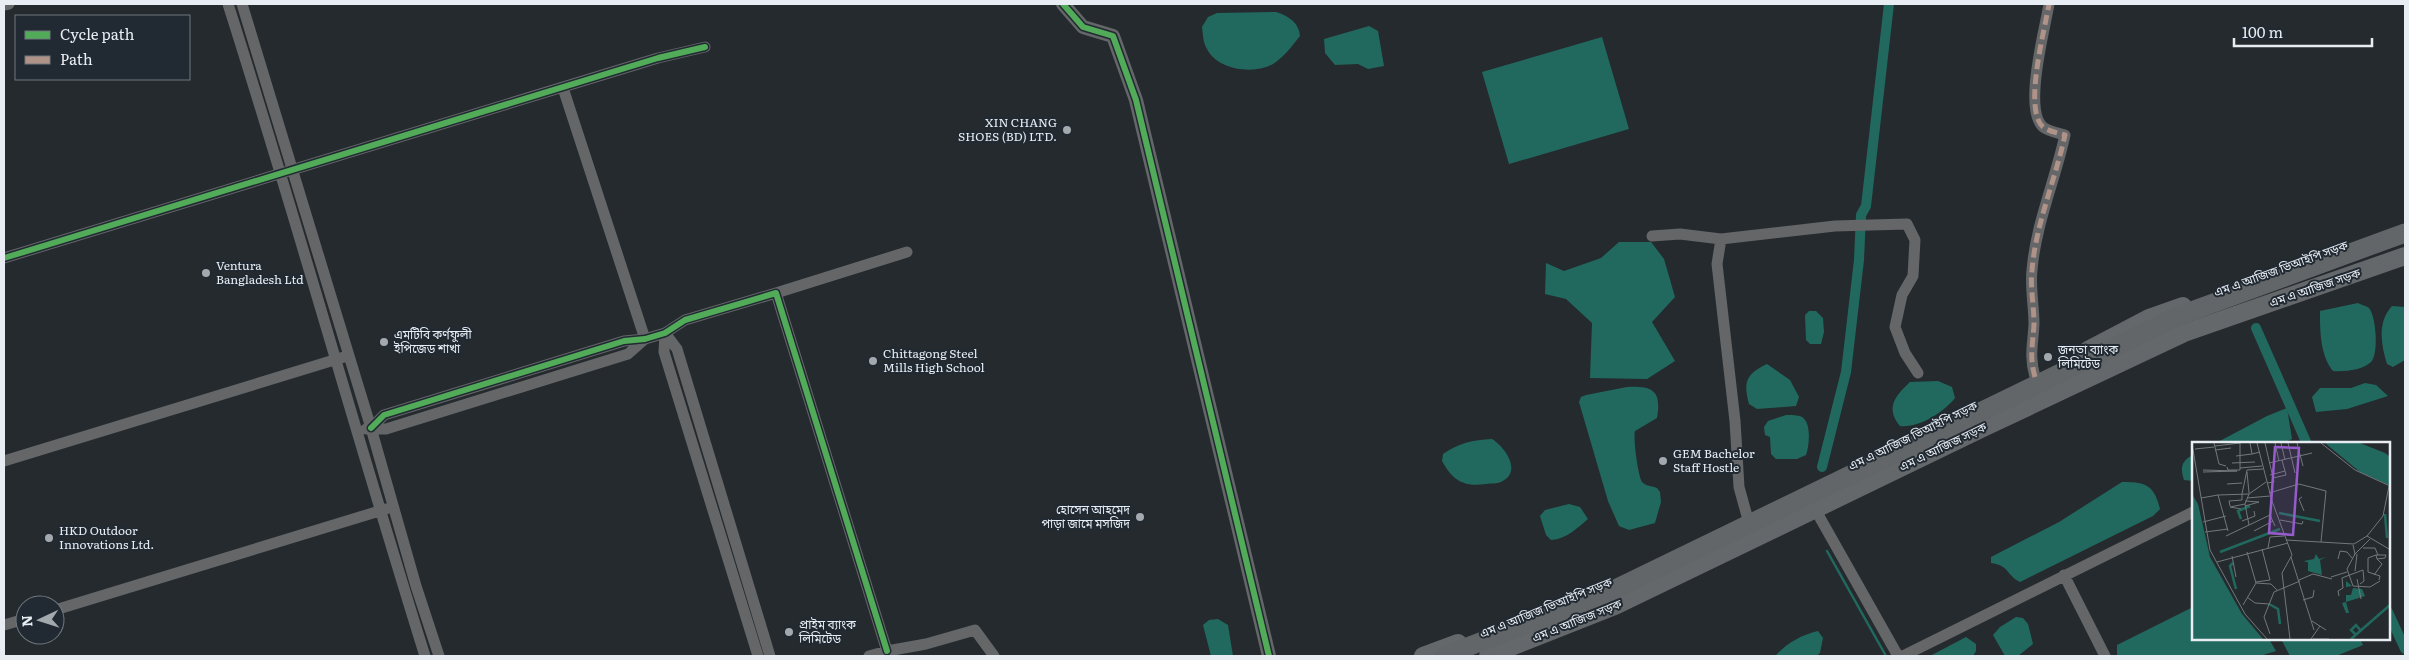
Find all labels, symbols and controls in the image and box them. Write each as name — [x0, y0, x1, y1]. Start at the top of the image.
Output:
legend — [15, 15, 190, 80]
scale bar — [2234, 15, 2372, 47]
text: 100 m — [2242, 20, 2283, 43]
text: Cycle path — [60, 22, 135, 45]
text: Path — [60, 47, 93, 70]
place label: XIN CHANG SHOES (BD) LTD. — [958, 113, 1057, 145]
marker: XIN CHANG SHOES (BD) LTD. — [1061, 124, 1073, 136]
street label: এম এ আজিজ ভিআইপি সড়ক — [2211, 235, 2351, 301]
place label: Ventura Bangladesh Ltd — [216, 256, 304, 288]
street label: এম এ আজিজ সড়ক — [2267, 263, 2363, 311]
marker: Ventura Bangladesh Ltd — [200, 267, 212, 279]
place label: এমটিবি কর্ণফুলী ইপিজেড শাখা — [393, 325, 473, 357]
marker: এমটিবি কর্ণফুলী ইপিজেড শাখা — [378, 336, 390, 348]
place label: জনতা ব্যাংক লিমিটেড — [2057, 340, 2118, 372]
place label: Chittagong Steel Mills High School — [883, 344, 985, 376]
marker: জনতা ব্যাংক লিমিটেড — [2042, 351, 2054, 363]
marker: Chittagong Steel Mills High School — [867, 355, 879, 367]
street label: এম এ আজিজ ভিআইপি সড়ক — [1845, 396, 1980, 474]
street label: এম এ আজিজ সড়ক — [1896, 417, 1990, 475]
inset map — [2192, 442, 2389, 640]
place label: GEM Bachelor Staff Hostle — [1673, 444, 1755, 476]
marker: GEM Bachelor Staff Hostle — [1657, 455, 1669, 467]
place label: হোসেন আহমেদ পাড়া জামে মসজিদ — [1041, 500, 1130, 532]
marker: হোসেন আহমেদ পাড়া জামে মসজিদ — [1134, 511, 1146, 523]
place label: HKD Outdoor Innovations Ltd. — [59, 521, 154, 553]
marker: HKD Outdoor Innovations Ltd. — [43, 532, 55, 544]
street label: এম এ আজিজ ভিআইপি সড়ক — [1477, 572, 1615, 642]
street label: এম এ আজিজ সড়ক — [1529, 594, 1625, 646]
north arrow — [15, 595, 65, 645]
text: N — [16, 614, 36, 628]
place label: প্রাইম ব্যাংক লিমিটেড — [798, 615, 856, 647]
marker: প্রাইম ব্যাংক লিমিটেড — [783, 626, 795, 638]

